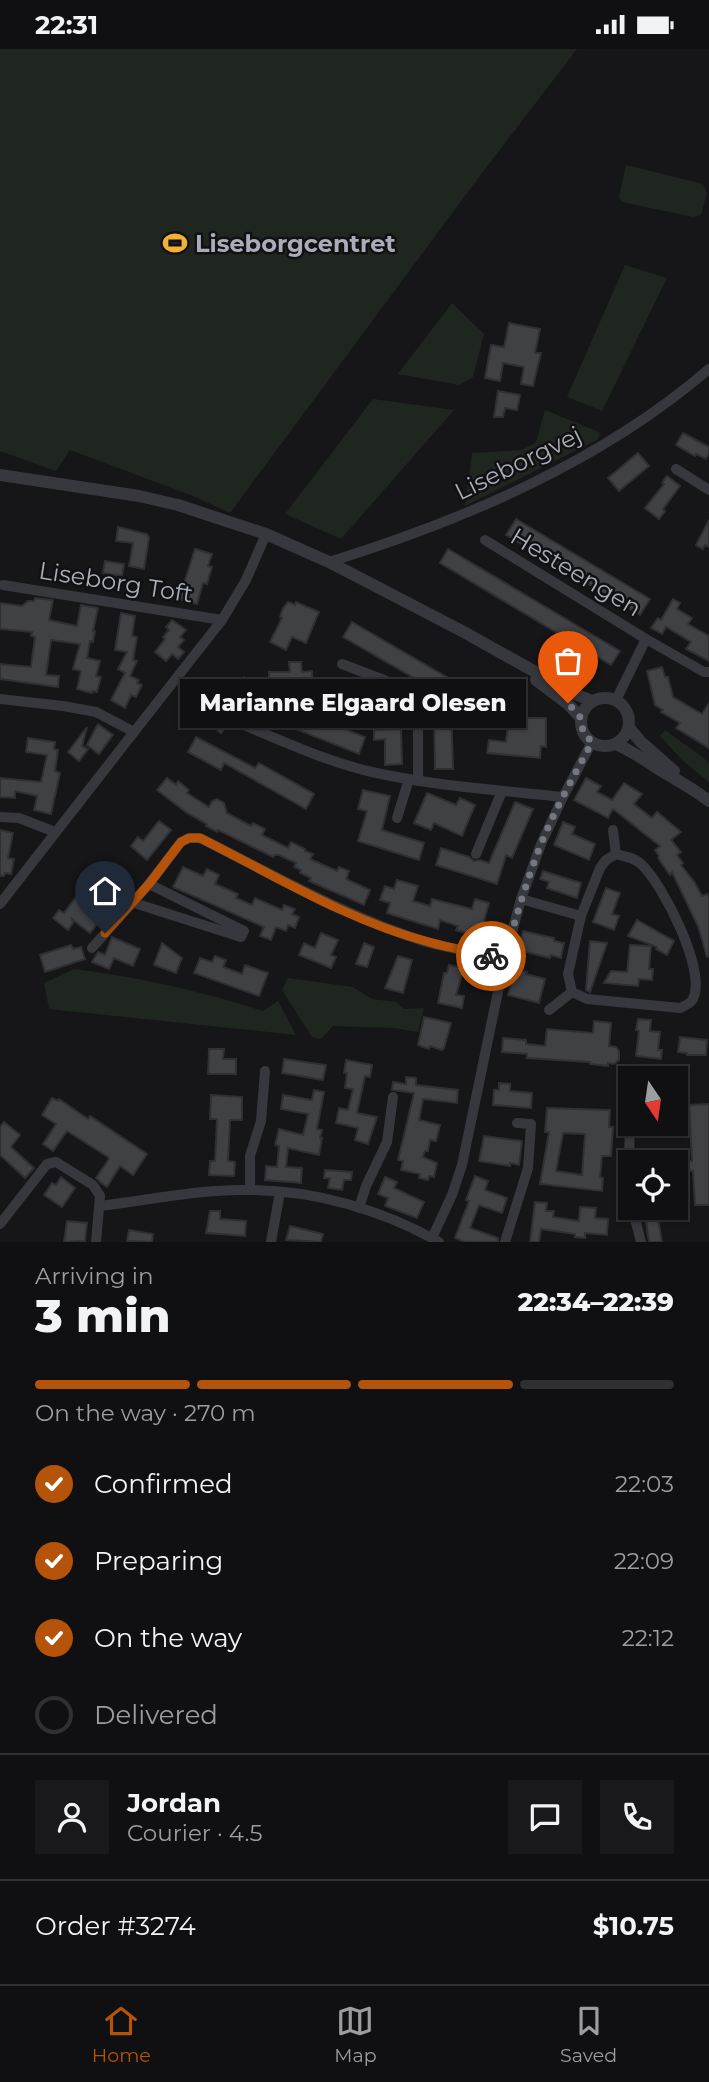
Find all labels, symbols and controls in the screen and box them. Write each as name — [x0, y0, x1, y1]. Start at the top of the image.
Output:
text: 22:31 — [35, 9, 98, 41]
sports icon: Liseborgcentret — [161, 229, 189, 257]
place label: Liseborgcentret — [195, 229, 396, 258]
street label: Liseborgvej — [450, 420, 586, 506]
street label: Hesteengen — [505, 522, 647, 622]
street label: Liseborg Toft — [37, 556, 195, 609]
pin — [538, 631, 598, 703]
icon: bag — [549, 642, 587, 680]
callout: Marianne Elgaard Olesen — [179, 679, 526, 727]
text: Marianne Elgaard Olesen — [199, 689, 507, 717]
pin — [75, 861, 135, 933]
icon: home — [86, 872, 124, 910]
courier — [456, 921, 526, 991]
icon: bike — [472, 937, 510, 975]
north arrow — [618, 1066, 688, 1136]
map controls — [618, 1066, 688, 1220]
button: locate — [618, 1150, 688, 1220]
text: Arriving in — [35, 1262, 154, 1290]
text: 22:34–22:39 — [518, 1286, 674, 1318]
text: 3 min — [35, 1287, 171, 1344]
text: On the way · 270 m — [35, 1399, 256, 1427]
icon: check — [35, 1465, 73, 1503]
text: Confirmed — [94, 1468, 233, 1500]
text: 22:03 — [615, 1470, 674, 1498]
icon: check — [35, 1542, 73, 1580]
text: Preparing — [94, 1545, 223, 1577]
text: 22:09 — [614, 1547, 674, 1575]
icon: check — [35, 1619, 73, 1657]
text: On the way — [94, 1622, 242, 1654]
text: 22:12 — [622, 1624, 674, 1652]
text: Delivered — [94, 1699, 218, 1731]
button: person — [35, 1780, 109, 1854]
button: chat — [508, 1780, 582, 1854]
button: phone — [600, 1780, 674, 1854]
text: Jordan — [127, 1787, 221, 1819]
text: Courier · 4.5 — [127, 1819, 262, 1847]
text: Order #3274 — [35, 1910, 196, 1942]
text: $10.75 — [593, 1910, 674, 1942]
tab: Home — [92, 2002, 151, 2067]
tab: Map — [334, 2002, 377, 2067]
tab: Saved — [560, 2002, 617, 2067]

